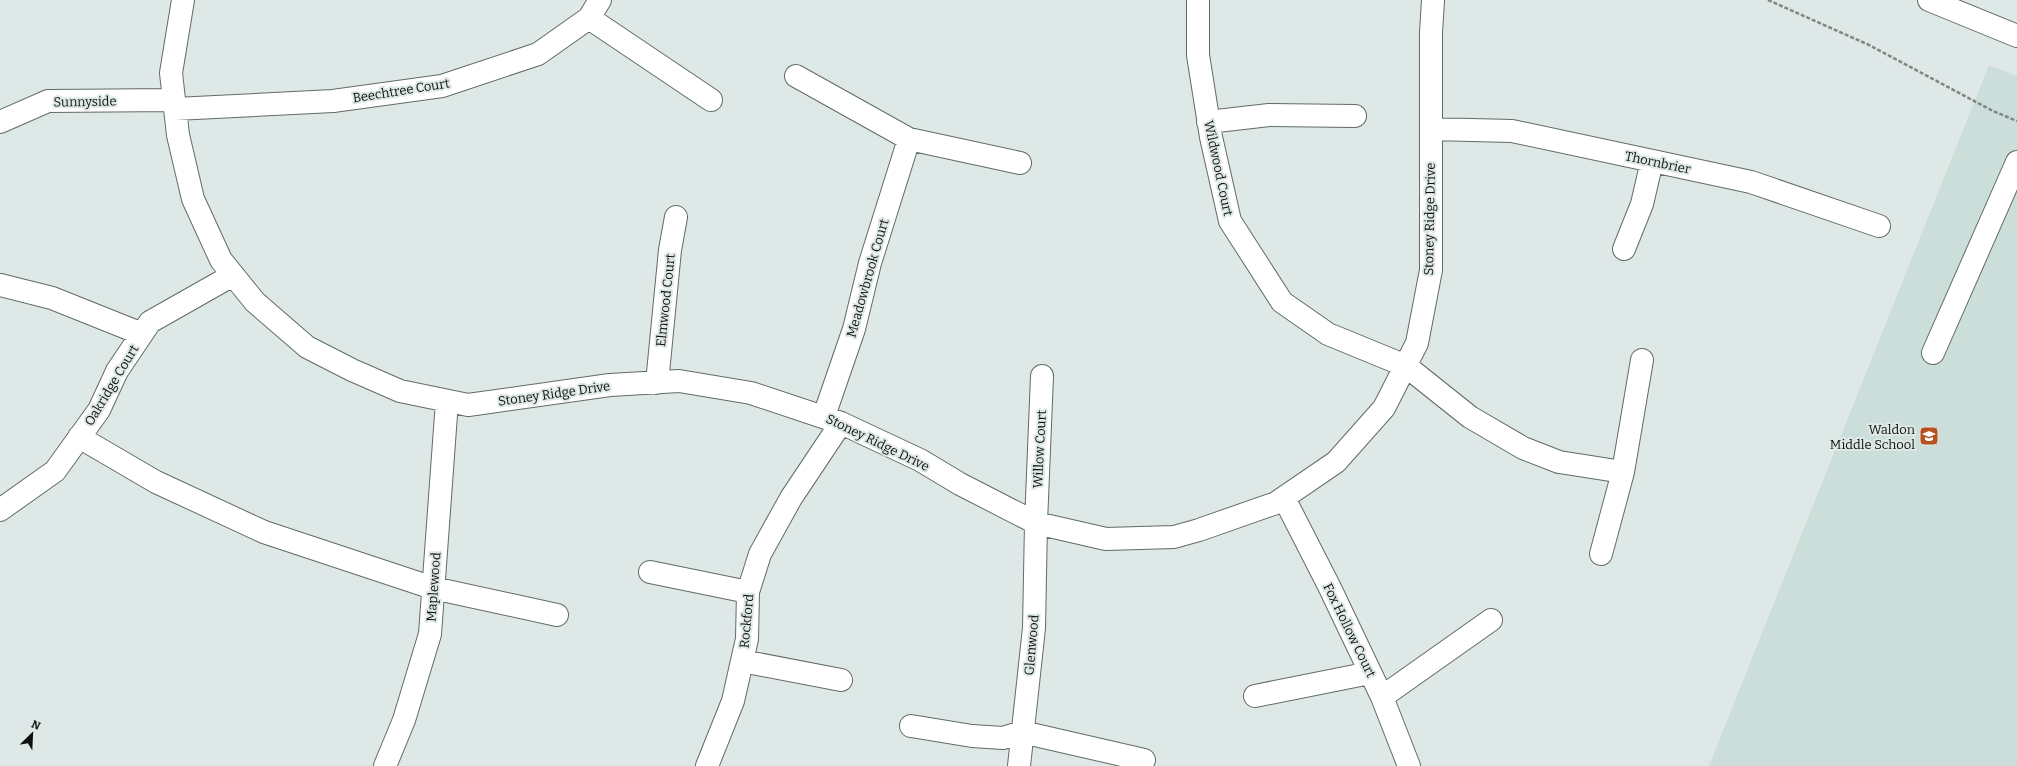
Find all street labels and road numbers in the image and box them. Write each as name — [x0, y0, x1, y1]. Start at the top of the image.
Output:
street label: Beechtree Court — [352, 75, 451, 106]
street label: Sunnyside — [53, 93, 117, 110]
street label: Wildwood Court — [1201, 119, 1236, 218]
street label: Thornbrier — [1624, 148, 1692, 177]
street label: Stoney Ridge Drive — [1421, 162, 1438, 276]
street label: Meadowbrook Court — [843, 217, 892, 339]
street label: Elmwood Court — [653, 253, 678, 347]
street label: Oakridge Court — [81, 342, 142, 428]
street label: Stoney Ridge Drive — [497, 378, 611, 409]
street label: Willow Court — [1030, 409, 1049, 489]
street label: Stoney Ridge Drive — [824, 411, 932, 474]
street label: Maplewood — [424, 551, 443, 622]
street label: Fox Hollow Court — [1320, 581, 1379, 680]
street label: Rockford — [737, 593, 756, 649]
street label: Glenwood — [1021, 614, 1042, 676]

